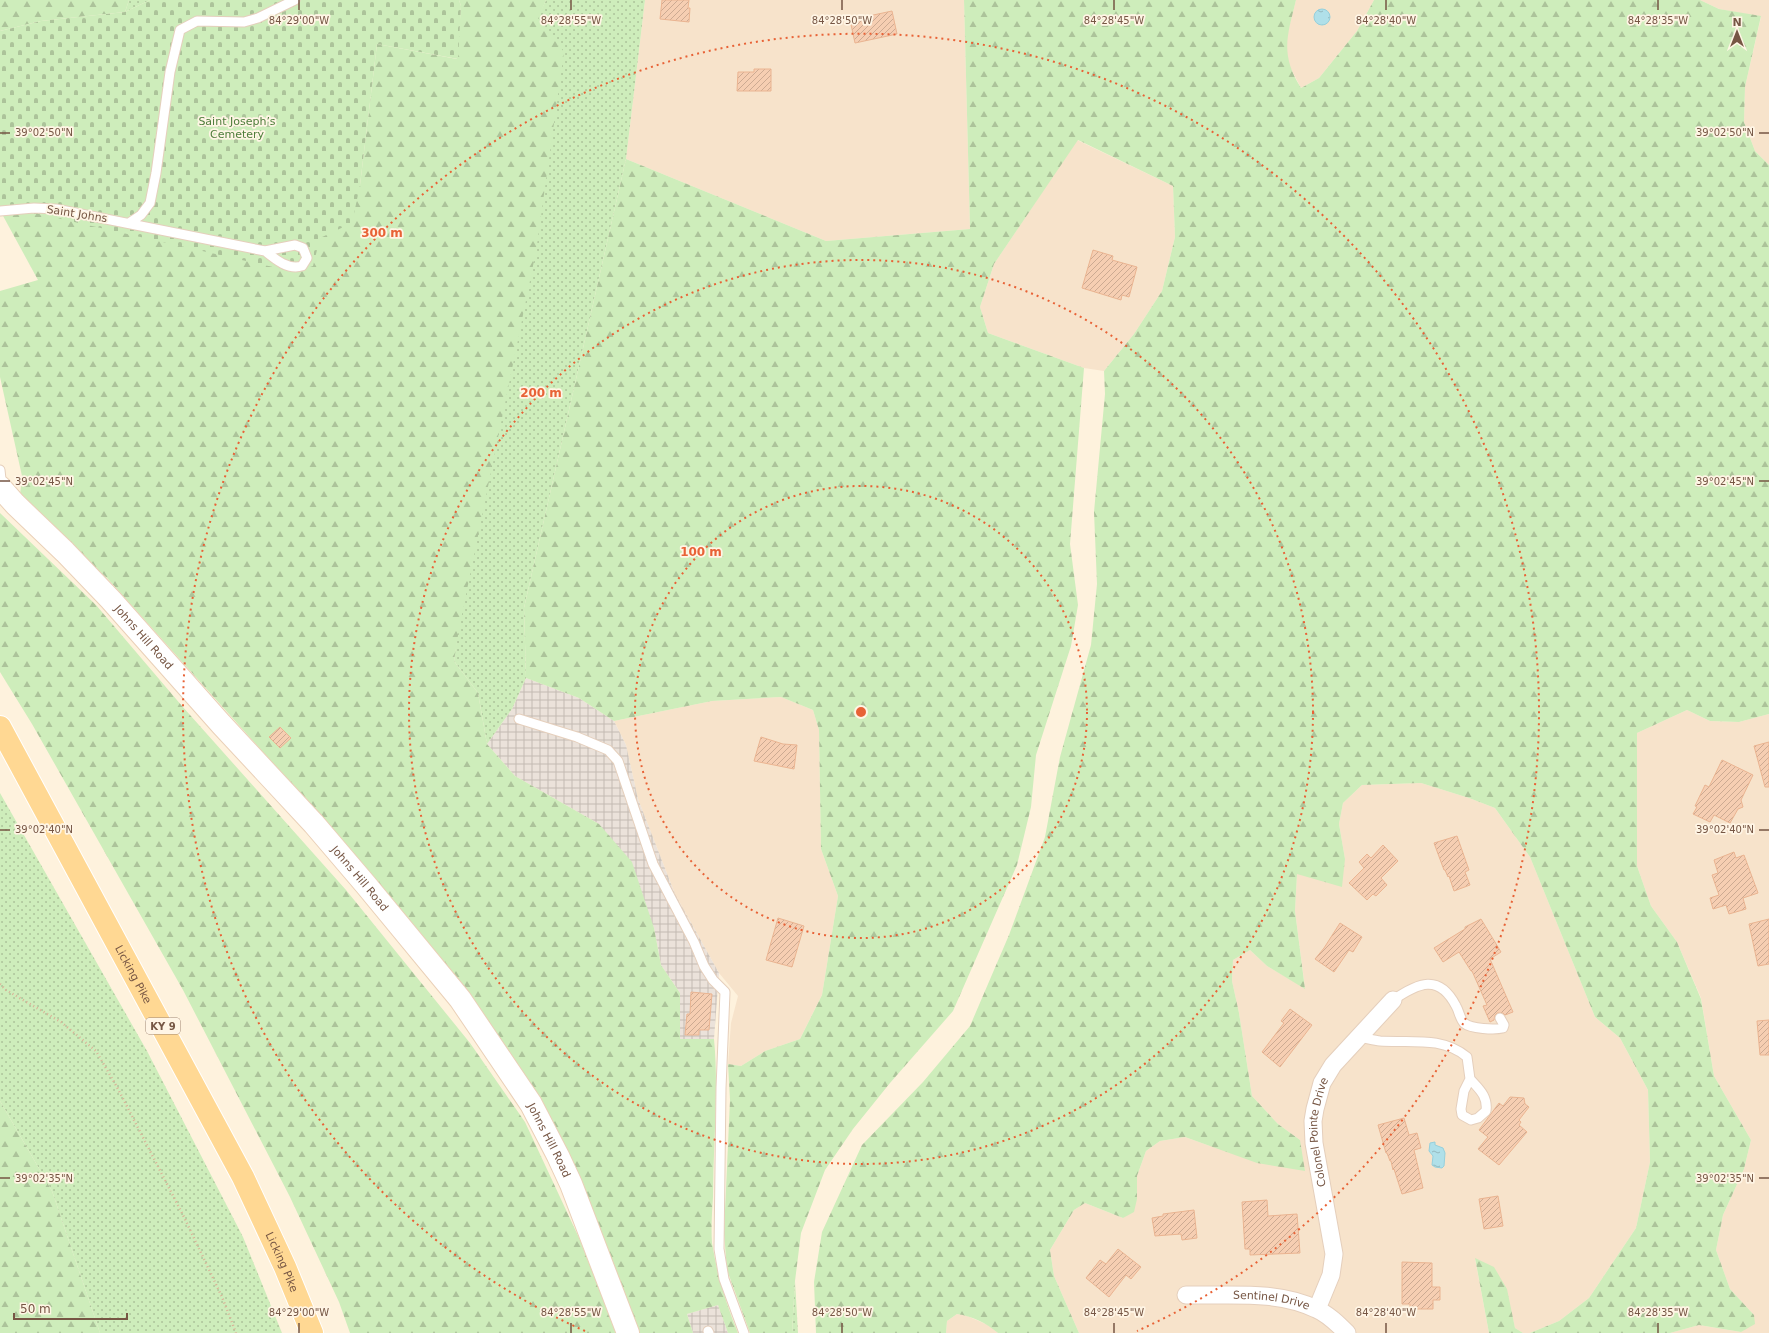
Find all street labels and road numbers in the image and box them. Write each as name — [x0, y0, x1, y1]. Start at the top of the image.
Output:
street label: Saint Johns — [46, 203, 109, 225]
street label: Johns Hill Road — [111, 601, 176, 672]
street label: Johns Hill Road — [328, 842, 391, 914]
street label: Licking Pike — [112, 943, 155, 1006]
road number: KY 9 — [146, 1018, 180, 1034]
street label: Colonel Pointe Drive — [1306, 1074, 1331, 1188]
street label: Johns Hill Road — [525, 1100, 574, 1179]
street label: Licking Pike — [263, 1230, 301, 1294]
street label: Sentinel Drive — [1233, 1288, 1312, 1312]

